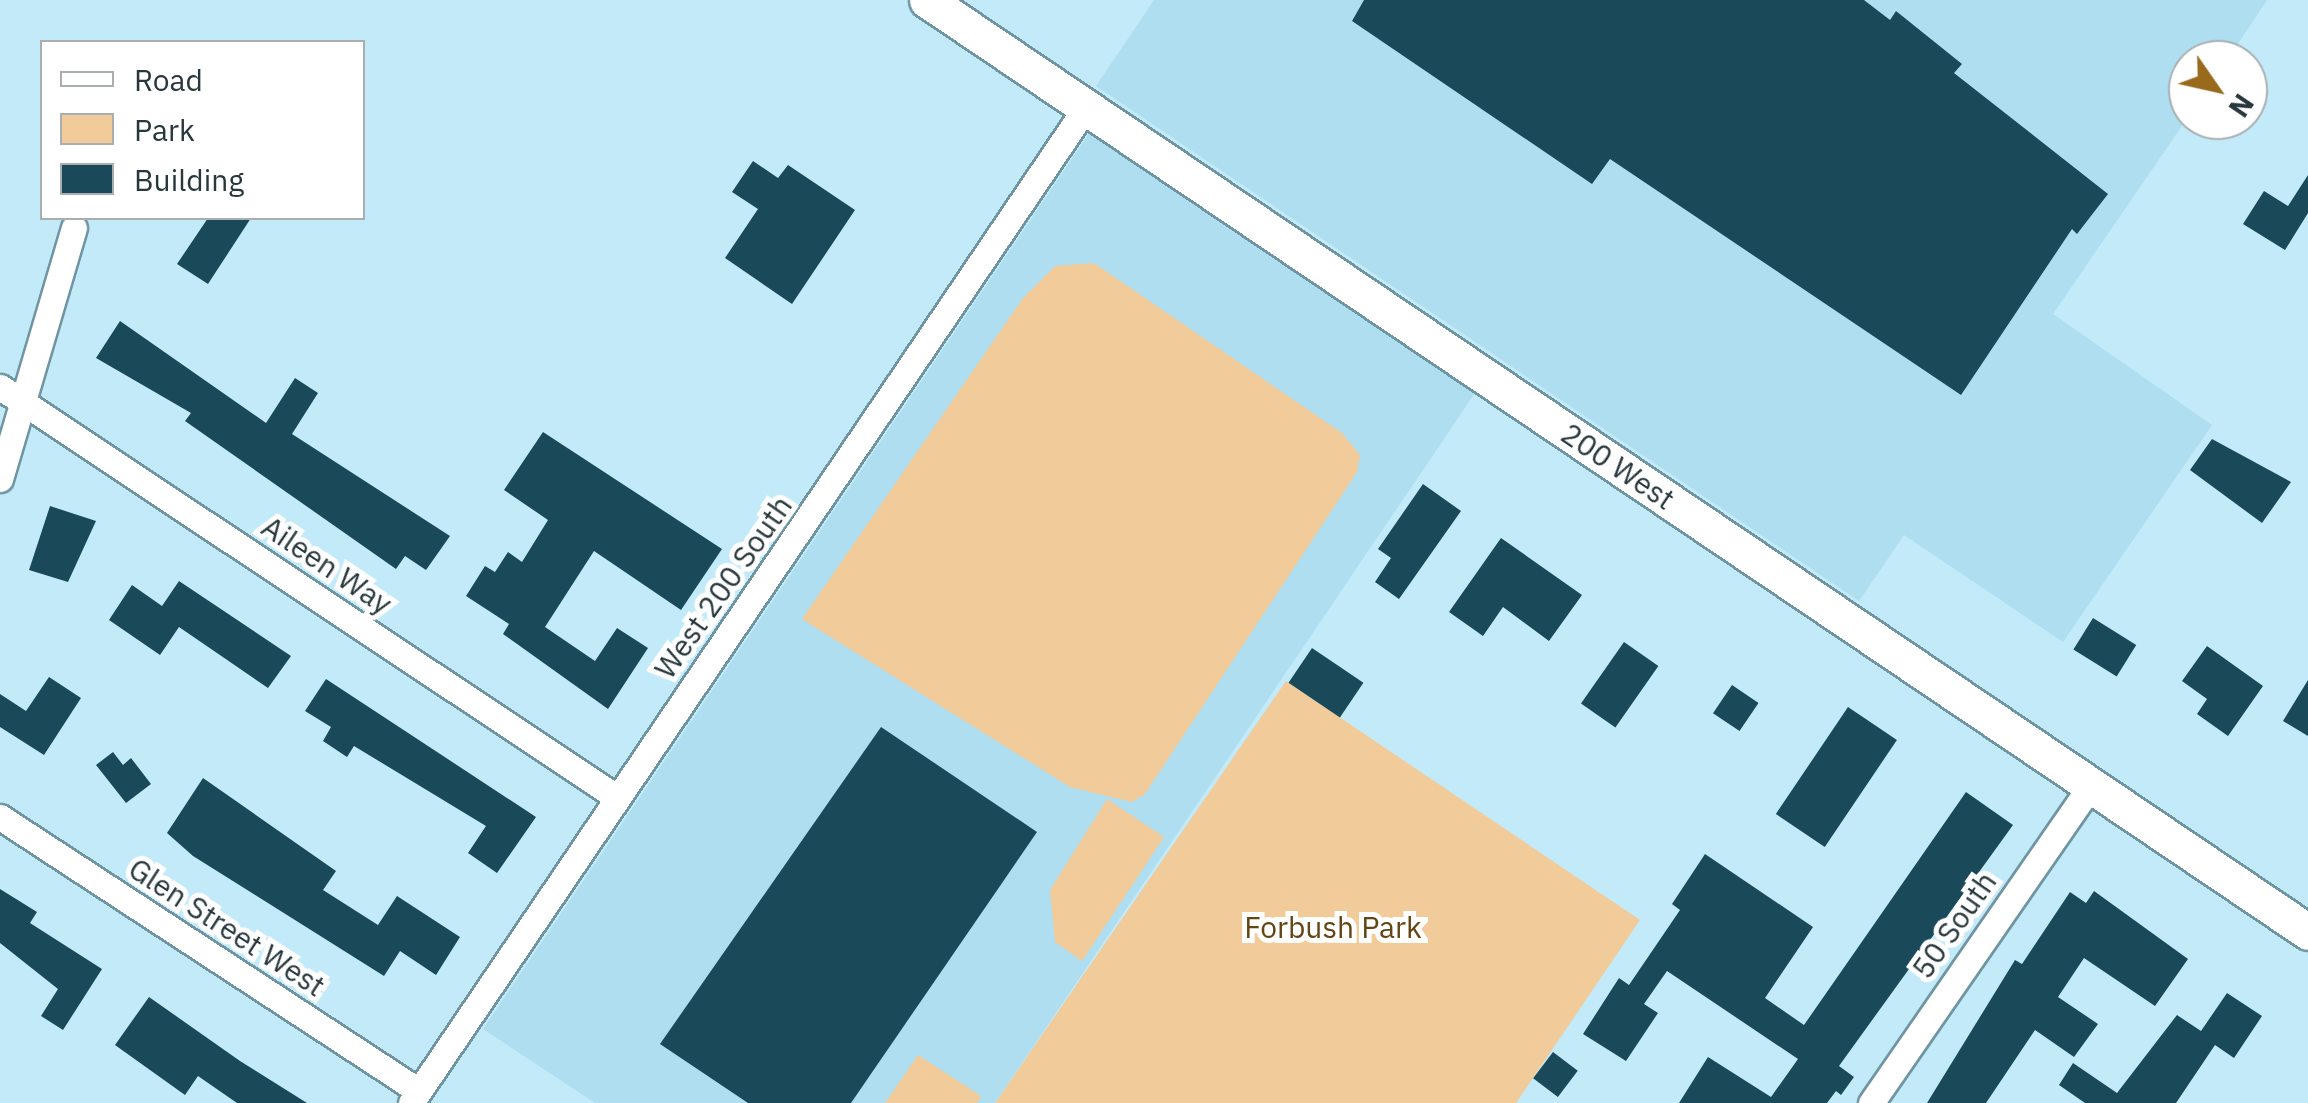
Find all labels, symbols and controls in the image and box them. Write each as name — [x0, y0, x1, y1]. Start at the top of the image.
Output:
legend — [40, 40, 365, 220]
north arrow — [2168, 40, 2268, 140]
text: Road — [134, 60, 203, 99]
text: N — [2221, 87, 2263, 125]
text: Park — [134, 110, 195, 149]
text: Building — [134, 160, 244, 199]
street label: 200 West — [1555, 415, 1681, 517]
street label: West 200 South — [647, 489, 799, 685]
street label: Aileen Way — [255, 508, 399, 622]
street label: Glen Street West — [122, 850, 332, 1004]
street label: 50 South — [1904, 865, 2004, 985]
park label: Forbush Park — [1244, 909, 1422, 945]

